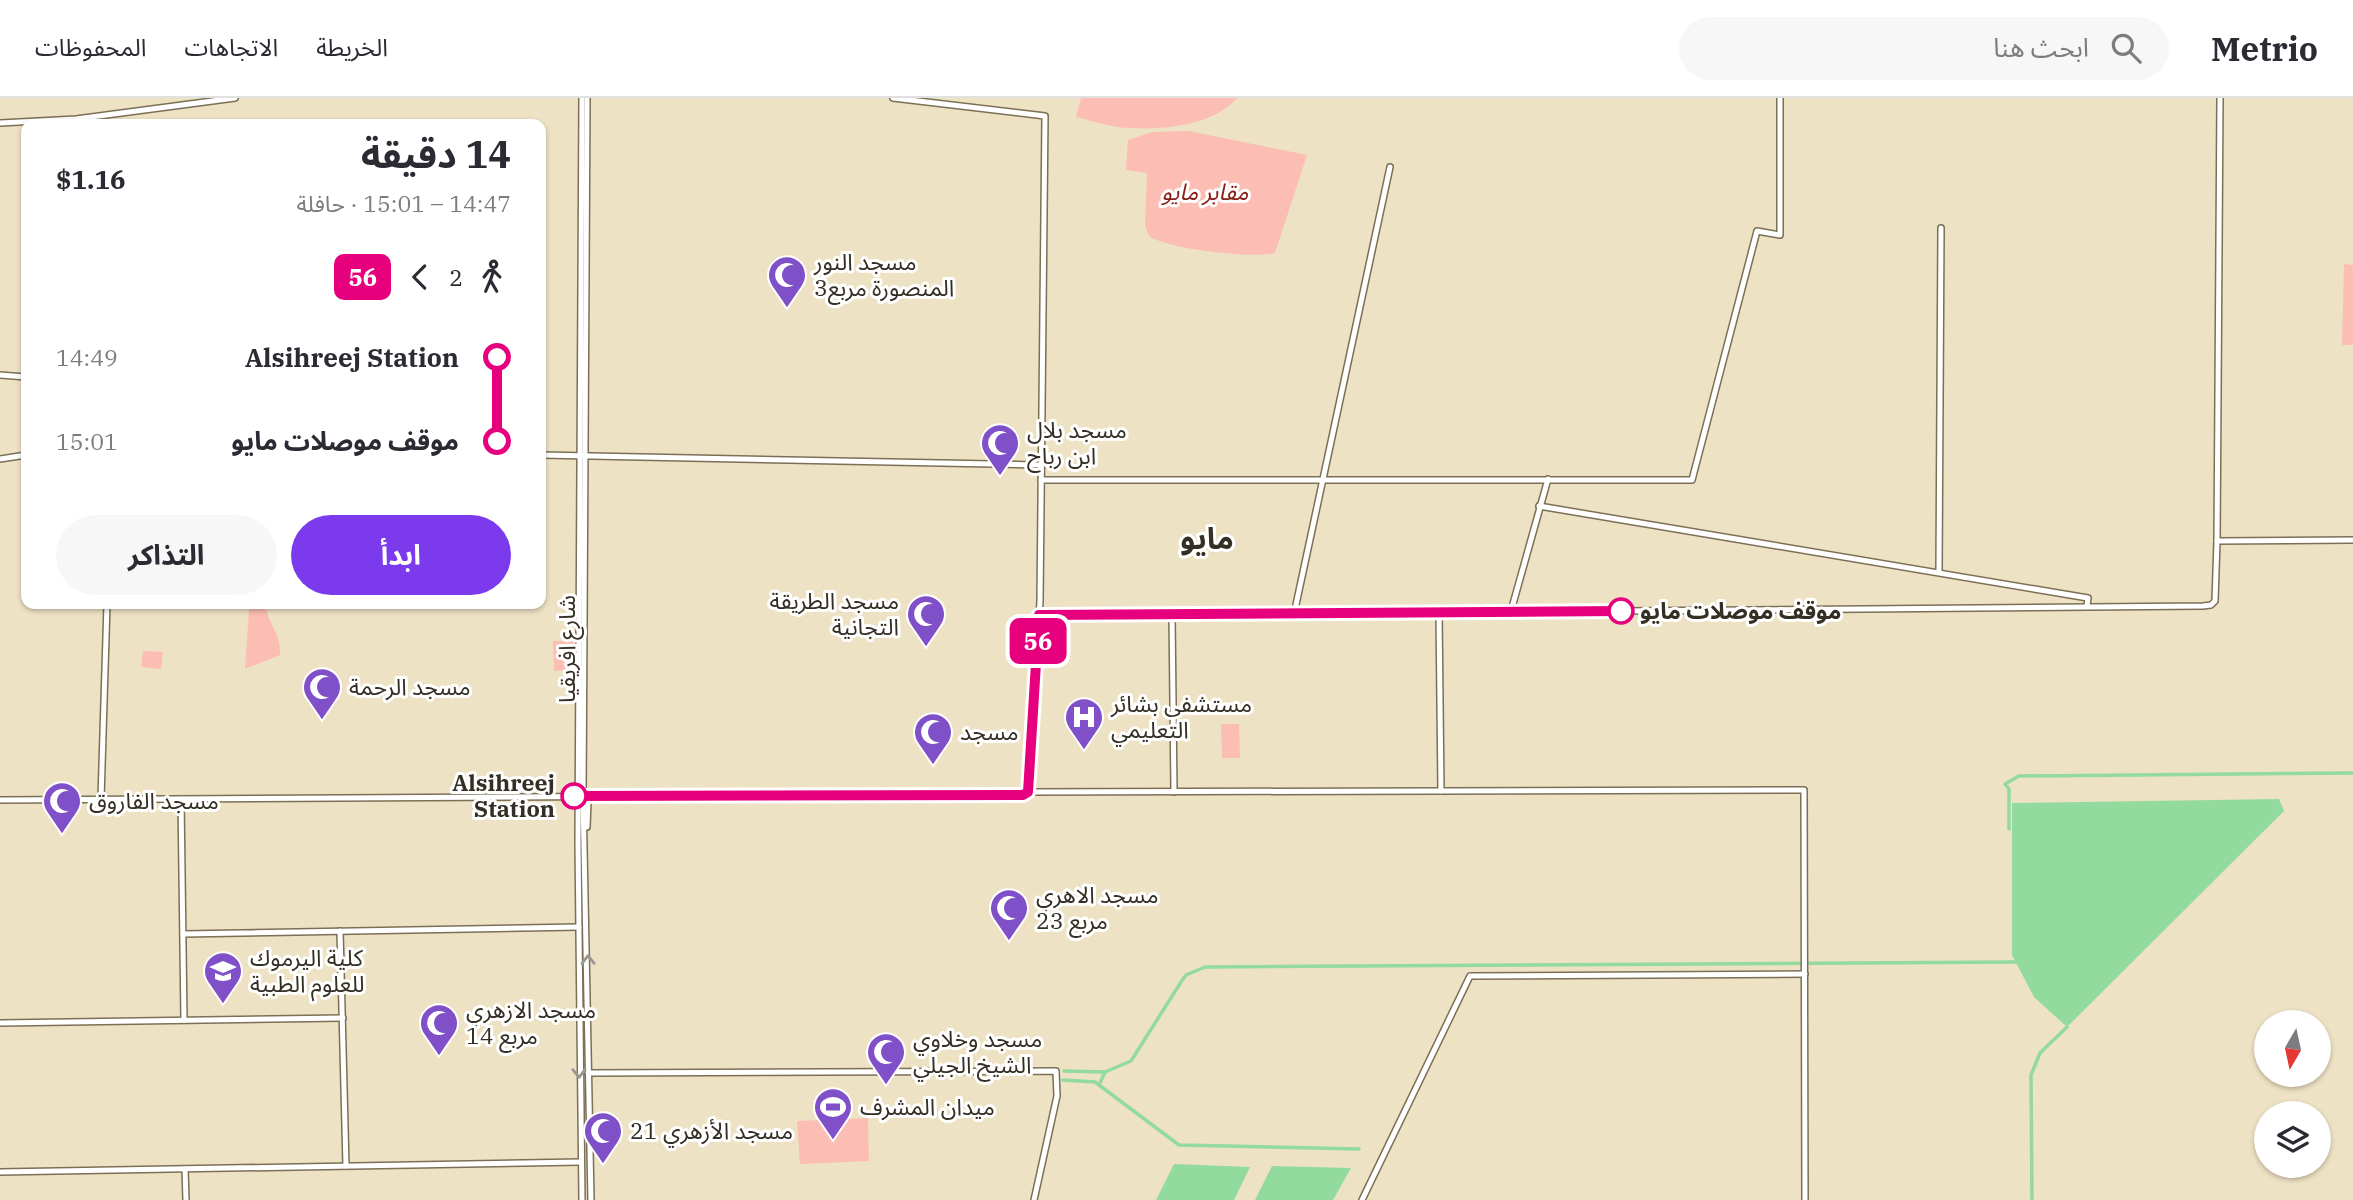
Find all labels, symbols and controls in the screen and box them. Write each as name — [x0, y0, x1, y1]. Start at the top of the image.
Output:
search box — [1679, 17, 2169, 80]
text: Metrio — [2211, 27, 2318, 70]
icon: search — [2107, 29, 2145, 67]
text: ابحث هنا — [1993, 30, 2089, 64]
text: المحفوظات — [35, 31, 146, 63]
text: الاتجاهات — [184, 31, 278, 63]
text: الخريطة — [316, 31, 388, 63]
text: 14 دقيقة — [361, 129, 511, 178]
text: $1.16 — [56, 162, 126, 196]
park label: مقابر مايو — [1162, 176, 1248, 206]
text: 14:47 – 15:01 · حافلة — [296, 188, 511, 218]
place label: مسجد النور المنصورة مربع3 — [813, 246, 954, 305]
mosque icon: مسجد النور المنصورة مربع3 — [766, 254, 808, 309]
icon: back — [401, 258, 439, 296]
icon: walk — [473, 258, 511, 296]
text: 56 — [348, 261, 377, 293]
text: 2 — [449, 262, 463, 292]
text: Alsihreej Station — [245, 340, 459, 374]
text: 14:49 — [56, 342, 118, 372]
place label: مسجد بلال ابن رباح — [1027, 414, 1127, 473]
mosque icon: مسجد بلال ابن رباح — [979, 422, 1021, 477]
text: موقف موصلات مايو — [231, 423, 459, 457]
text: 15:01 — [56, 426, 118, 456]
button: التذاكر — [56, 515, 277, 595]
button: ابدأ — [291, 515, 511, 595]
district label: مايو — [1180, 518, 1234, 557]
place label: مسجد الطريقة التجانية — [770, 585, 899, 641]
mosque icon: مسجد الطريقة التجانية — [905, 593, 947, 648]
street label: شارع افريقيا — [551, 595, 584, 703]
place label: موقف موصلات مايو — [1640, 595, 1841, 625]
marker: موقف موصلات مايو — [1608, 598, 1634, 624]
line badge: 56 — [1006, 618, 1070, 664]
text: 56 — [1024, 625, 1052, 657]
mosque icon: مسجد الرحمة — [301, 666, 343, 721]
place label: مسجد الرحمة — [349, 671, 471, 701]
place label: مستشفى بشائر التعليمي — [1110, 688, 1252, 747]
hospital icon: مستشفى بشائر التعليمي — [1063, 696, 1105, 751]
mosque icon: مسجد — [912, 711, 954, 766]
place label: مسجد — [960, 716, 1019, 746]
place label: Alsihreej Station — [452, 767, 555, 823]
mosque icon: مسجد الفاروق — [41, 780, 83, 835]
marker: Alsihreej Station — [561, 783, 587, 809]
place label: مسجد الفاروق — [89, 785, 219, 815]
place label: مسجد الاهري مربع 23 — [1036, 879, 1159, 938]
mosque icon: مسجد الاهري مربع 23 — [988, 887, 1030, 942]
place label: كلية اليرموك للعلوم الطبية — [250, 942, 365, 1002]
school or university icon: كلية اليرموك للعلوم الطبية — [202, 950, 244, 1005]
one-way arrow — [580, 955, 596, 965]
place label: مسجد الازهري مربع 14 — [466, 994, 596, 1053]
mosque icon: مسجد الازهري مربع 14 — [418, 1002, 460, 1057]
north arrow — [2254, 1010, 2331, 1087]
map controls — [2254, 1010, 2331, 1178]
place label: مسجد وخلاوي الشيخ الجيلي — [913, 1023, 1042, 1082]
mosque icon: مسجد وخلاوي الشيخ الجيلي — [865, 1031, 907, 1086]
one-way arrow — [572, 1067, 587, 1078]
sports icon: ميدان المشرف — [812, 1086, 854, 1141]
place label: ميدان المشرف — [860, 1091, 995, 1121]
button: layers — [2254, 1101, 2331, 1178]
mosque icon: مسجد الأزهري 21 — [582, 1110, 624, 1165]
place label: مسجد الأزهري 21 — [630, 1115, 793, 1148]

